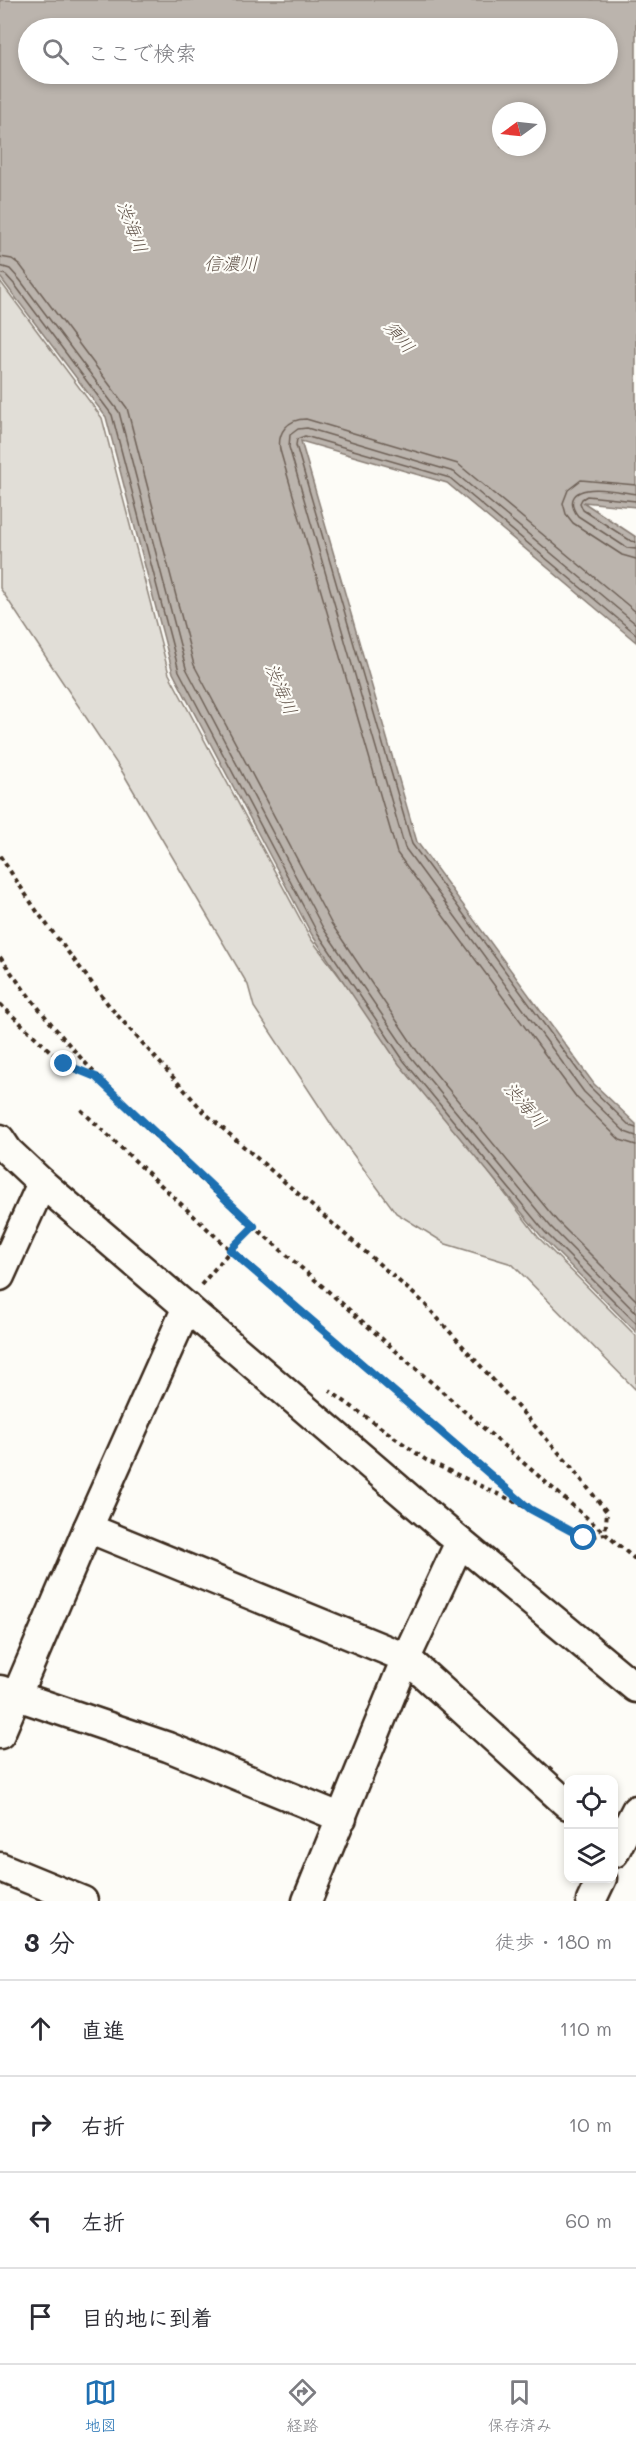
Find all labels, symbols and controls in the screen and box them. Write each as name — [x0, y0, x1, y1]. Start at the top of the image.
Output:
search box — [18, 18, 618, 84]
icon: search — [39, 35, 72, 68]
text: ここで検索 — [87, 38, 197, 67]
north arrow — [492, 102, 546, 156]
water label: 渋海川 — [112, 197, 154, 256]
water label: 信濃川 — [204, 251, 258, 275]
water label: 須川 — [379, 315, 421, 358]
water label: 渋海川 — [260, 659, 304, 718]
route end — [50, 1050, 76, 1076]
water label: 渋海川 — [499, 1076, 553, 1133]
route start — [570, 1524, 596, 1550]
map controls — [564, 1775, 618, 1883]
button: locate — [564, 1775, 618, 1829]
button: layers — [564, 1829, 618, 1883]
text: 3 分 — [24, 1925, 75, 1959]
text: 徒歩 · 180 m — [495, 1928, 612, 1954]
icon: ahead — [24, 2012, 57, 2045]
text: 直進 — [81, 2015, 125, 2044]
text: 110 m — [559, 2015, 612, 2041]
icon: right — [24, 2108, 57, 2141]
text: 右折 — [81, 2111, 125, 2140]
text: 10 m — [568, 2111, 612, 2137]
icon: left — [24, 2204, 57, 2237]
text: 左折 — [81, 2207, 125, 2236]
text: 60 m — [565, 2207, 612, 2233]
icon: arrive — [24, 2300, 57, 2333]
text: 目的地に到着 — [81, 2303, 213, 2332]
tab: 地図 — [84, 2376, 117, 2436]
tab: 経路 — [286, 2376, 319, 2436]
tab: 保存済み — [488, 2376, 552, 2436]

